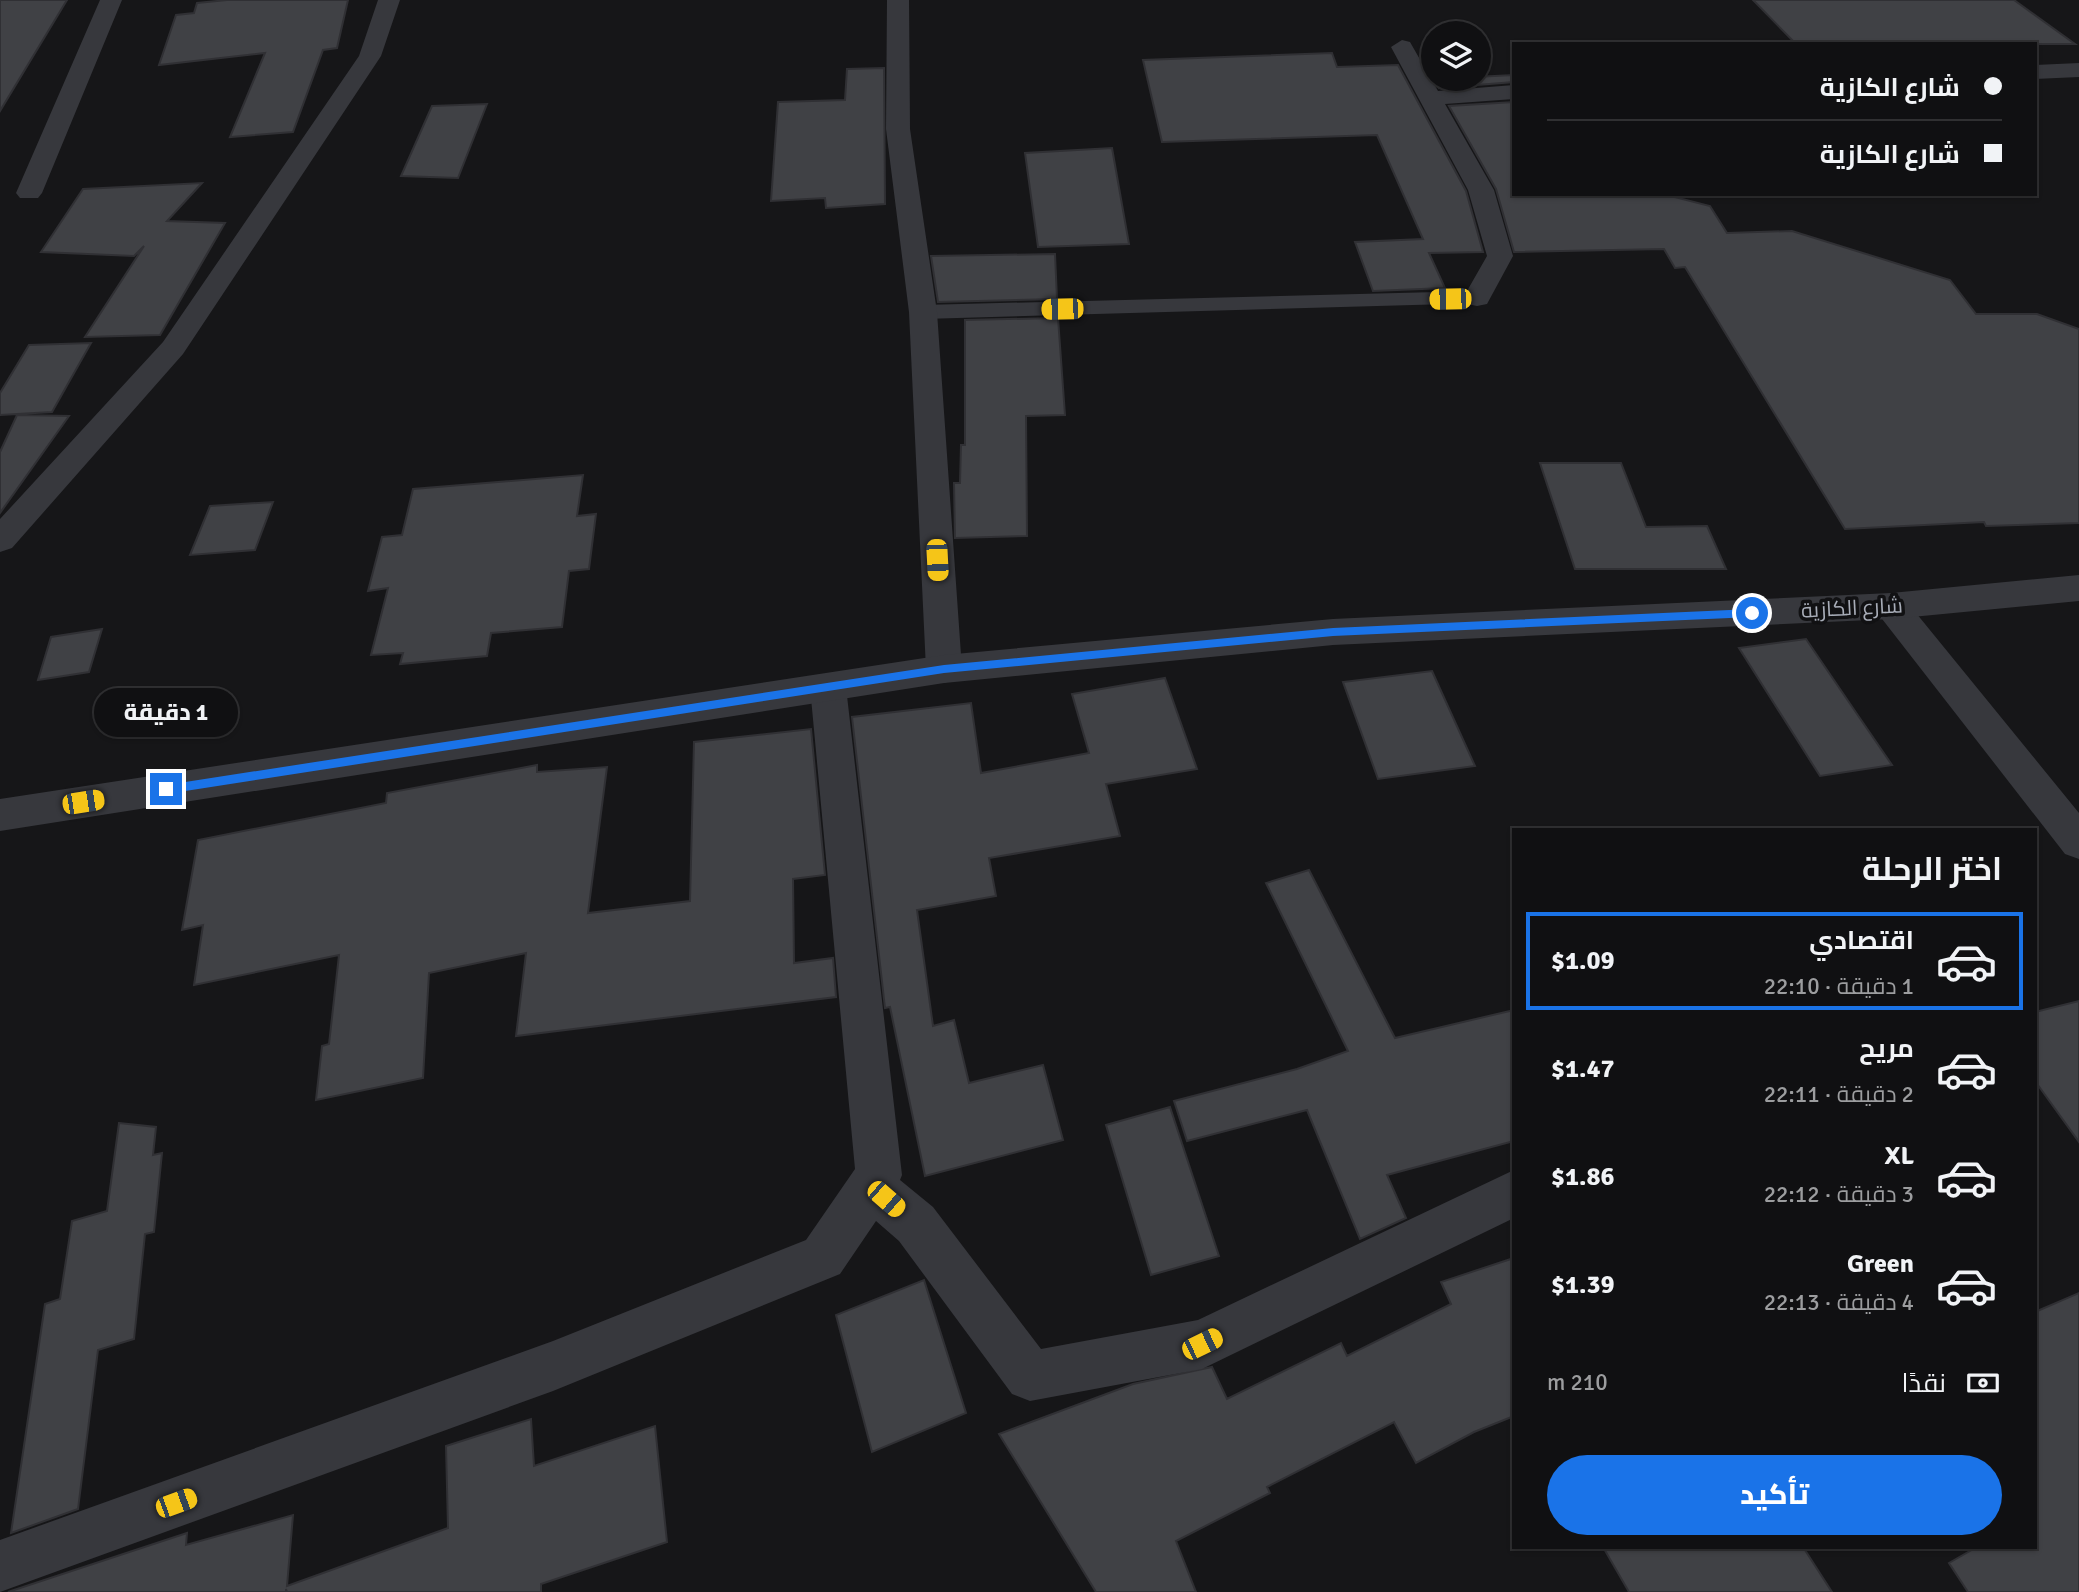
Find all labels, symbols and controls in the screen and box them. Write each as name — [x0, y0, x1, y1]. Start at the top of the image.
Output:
map controls — [1421, 21, 1491, 91]
button: layers — [1421, 21, 1491, 91]
text: شارع الكازية — [1820, 72, 1960, 104]
text: شارع الكازية — [1820, 139, 1960, 171]
car — [1429, 288, 1472, 310]
car — [1041, 298, 1084, 320]
car — [926, 538, 949, 582]
street label: شارع الكازية — [1801, 592, 1904, 625]
route start — [1736, 597, 1768, 629]
callout: 1 دقيقة — [94, 688, 238, 736]
text: 1 دقيقة — [124, 698, 208, 727]
route end — [150, 773, 182, 805]
car — [61, 788, 106, 816]
text: اختر الرحلة — [1862, 850, 2002, 889]
text: اقتصادي — [1809, 925, 1914, 957]
icon: car — [1935, 930, 1998, 993]
text: $1.09 — [1551, 945, 1615, 977]
text: 1 دقيقة · 22:10 — [1764, 972, 1914, 1001]
text: مريح — [1859, 1033, 1914, 1065]
icon: car — [1935, 1038, 1998, 1101]
text: $1.47 — [1551, 1053, 1615, 1085]
text: 2 دقيقة · 22:11 — [1764, 1080, 1914, 1109]
text: XL — [1884, 1140, 1914, 1172]
icon: car — [1935, 1146, 1998, 1209]
text: $1.86 — [1551, 1161, 1615, 1193]
car — [864, 1177, 909, 1221]
text: 3 دقيقة · 22:12 — [1764, 1180, 1914, 1209]
text: Green — [1847, 1248, 1914, 1280]
icon: car — [1935, 1254, 1998, 1317]
text: $1.39 — [1551, 1269, 1615, 1301]
text: 4 دقيقة · 22:13 — [1764, 1288, 1914, 1317]
car — [1179, 1325, 1226, 1363]
icon: cash — [1964, 1364, 2002, 1402]
text: 210 m — [1547, 1368, 1608, 1397]
text: نقدًا — [1902, 1368, 1946, 1400]
button: تأكيد — [1547, 1455, 2002, 1535]
car — [153, 1486, 200, 1520]

